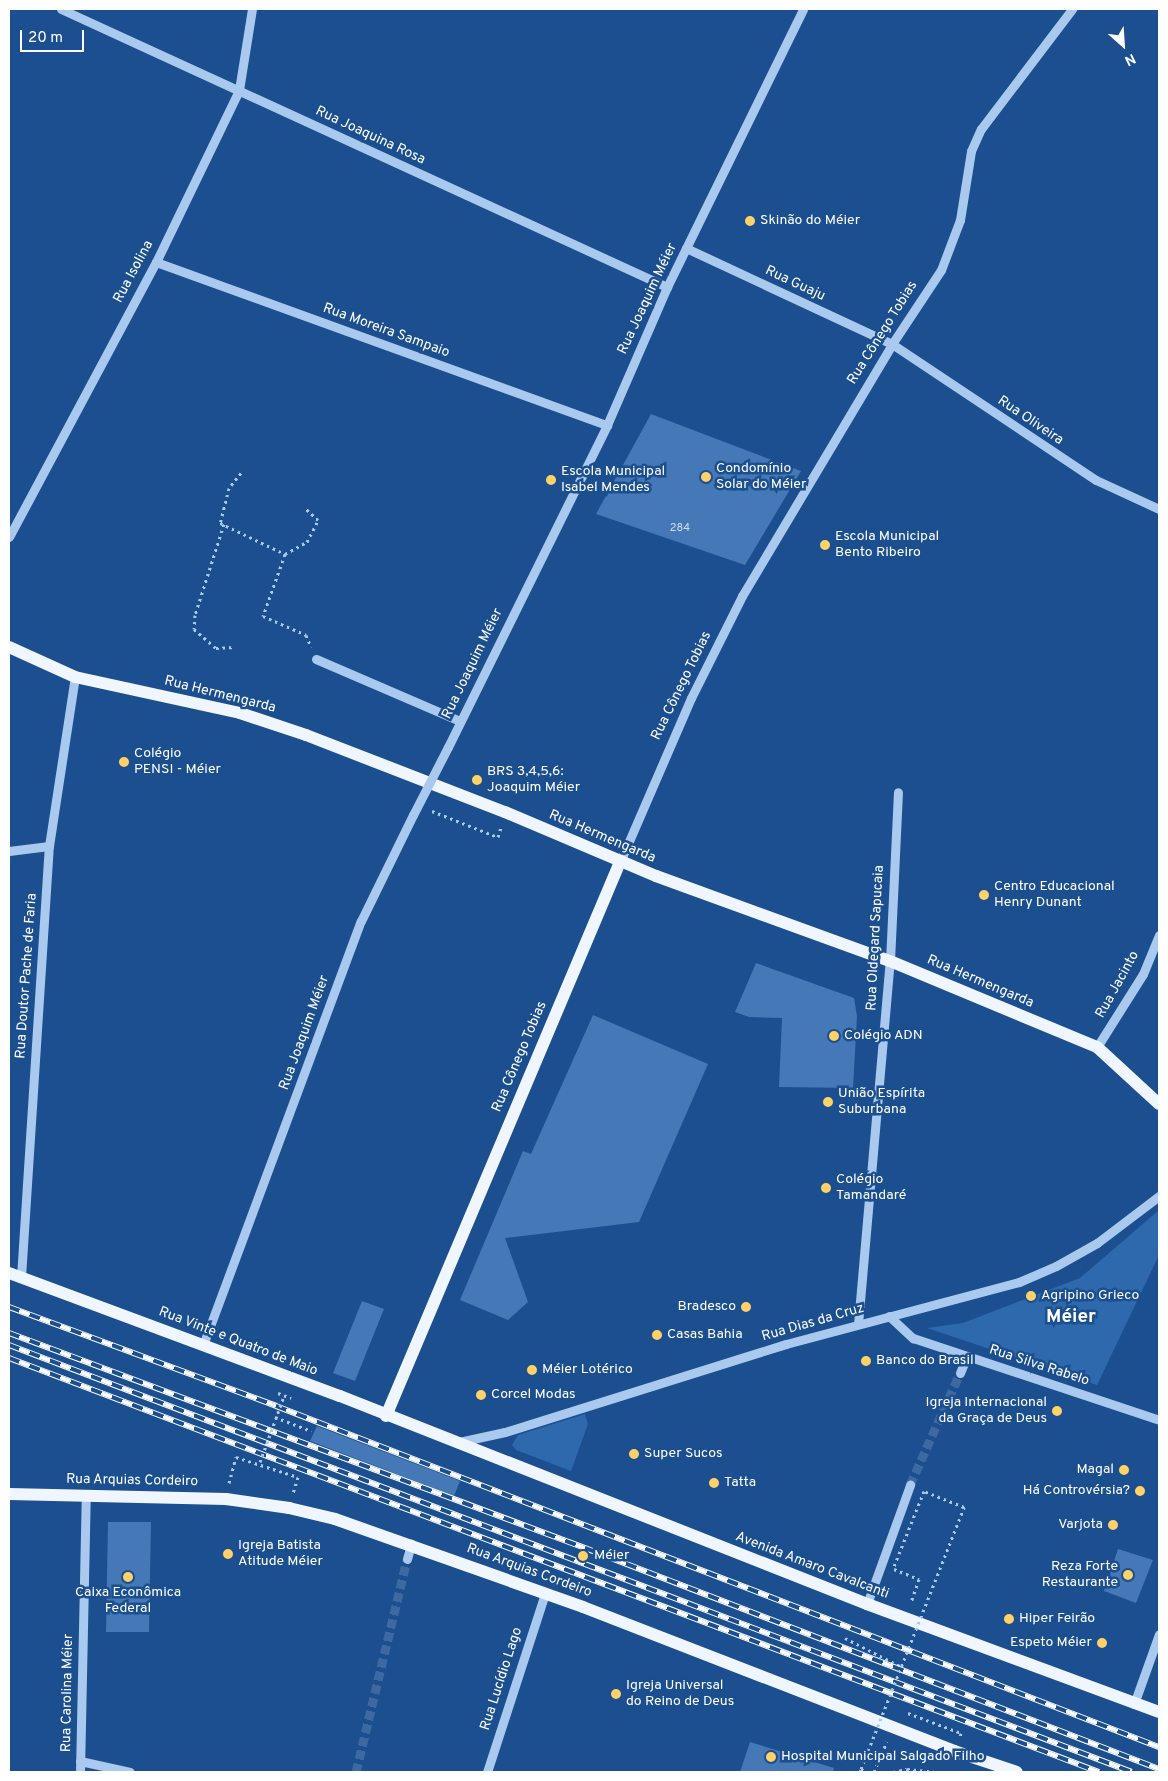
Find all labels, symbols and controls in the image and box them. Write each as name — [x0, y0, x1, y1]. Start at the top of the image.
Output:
scale bar — [22, 20, 86, 52]
north arrow — [1098, 20, 1148, 70]
text: 20 m — [28, 29, 63, 48]
text: N — [1122, 49, 1138, 69]
street label: Rua Joaquina Rosa — [312, 103, 428, 169]
place label: Skinão do Méier — [760, 213, 860, 229]
marker: Skinão do Méier — [744, 215, 756, 227]
street label: Rua Isolina — [111, 238, 157, 306]
street label: Rua Joaquim Méier — [615, 241, 681, 357]
street label: Rua Guaju — [762, 263, 828, 305]
street label: Rua Cônego Tobias — [844, 278, 922, 388]
street label: Rua Moreira Sampaio — [320, 300, 452, 362]
street label: Rua Oliveira — [994, 393, 1066, 449]
place label: Condomínio Solar do Méier — [716, 461, 806, 494]
place label: Escola Municipal Isabel Mendes — [561, 464, 665, 497]
marker: Condomínio Solar do Méier — [700, 471, 712, 483]
marker: Escola Municipal Isabel Mendes — [545, 474, 557, 486]
house number: 284 — [670, 521, 690, 535]
place label: Escola Municipal Bento Ribeiro — [835, 529, 939, 562]
marker: Escola Municipal Bento Ribeiro — [819, 539, 831, 551]
street label: Rua Joaquim Méier — [439, 606, 507, 722]
street label: Rua Cônego Tobias — [648, 629, 716, 743]
street label: Rua Hermengarda — [163, 673, 277, 717]
place label: Colégio PENSI - Méier — [134, 746, 221, 779]
marker: Colégio PENSI - Méier — [118, 756, 130, 768]
place label: BRS 3,4,5,6: Joaquim Méier — [487, 764, 580, 796]
marker: BRS 3,4,5,6: Joaquim Méier — [471, 774, 483, 786]
street label: Rua Hermengarda — [546, 807, 658, 867]
street label: Rua Oldegard Sapucaia — [864, 865, 888, 1011]
place label: Centro Educacional Henry Dunant — [994, 879, 1115, 912]
marker: Centro Educacional Henry Dunant — [978, 889, 990, 901]
street label: Rua Doutor Pache de Faria — [13, 893, 41, 1059]
street label: Rua Jacinto — [1093, 949, 1143, 1021]
street label: Rua Hermengarda — [924, 952, 1036, 1012]
street label: Rua Joaquim Méier — [276, 973, 334, 1093]
street label: Rua Cônego Tobias — [489, 999, 551, 1115]
place label: Colégio ADN — [844, 1028, 923, 1044]
marker: Colégio ADN — [828, 1030, 840, 1042]
place label: União Espírita Suburbana — [838, 1086, 925, 1118]
marker: União Espírita Suburbana — [822, 1096, 834, 1108]
place label: Colégio Tamandaré — [836, 1172, 906, 1204]
marker: Colégio Tamandaré — [820, 1182, 832, 1194]
place label: Agripino Grieco — [1041, 1288, 1139, 1304]
marker: Agripino Grieco — [1025, 1290, 1037, 1302]
place label: Bradesco — [677, 1299, 736, 1315]
street label: Rua Dias da Cruz — [760, 1300, 866, 1346]
marker: Bradesco — [740, 1301, 752, 1313]
street label: Rua Vinte e Quatro de Maio — [156, 1304, 320, 1380]
district label: Méier — [1046, 1307, 1096, 1329]
place label: Casas Bahia — [667, 1327, 743, 1343]
marker: Casas Bahia — [651, 1329, 663, 1341]
street label: Rua Silva Rabelo — [987, 1342, 1091, 1390]
place label: Banco do Brasil — [876, 1353, 974, 1369]
marker: Banco do Brasil — [860, 1355, 872, 1367]
place label: Méier Lotérico — [542, 1362, 633, 1378]
marker: Méier Lotérico — [526, 1364, 538, 1376]
place label: Corcel Modas — [491, 1387, 576, 1403]
marker: Corcel Modas — [475, 1389, 487, 1401]
place label: Igreja Internacional da Graça de Deus — [926, 1395, 1047, 1428]
marker: Igreja Internacional da Graça de Deus — [1051, 1405, 1063, 1417]
place label: Super Sucos — [644, 1446, 722, 1462]
marker: Super Sucos — [628, 1448, 640, 1460]
place label: Magal — [1077, 1462, 1114, 1478]
marker: Magal — [1118, 1464, 1130, 1476]
street label: Rua Arquias Cordeiro — [66, 1471, 198, 1491]
place label: Tatta — [724, 1475, 756, 1491]
marker: Tatta — [708, 1477, 720, 1489]
place label: Há Controvérsia? — [1023, 1483, 1130, 1499]
marker: Há Controvérsia? — [1134, 1485, 1146, 1497]
place label: Varjota — [1058, 1517, 1103, 1533]
marker: Varjota — [1107, 1519, 1119, 1531]
street label: Avenida Amaro Cavalcanti — [733, 1529, 891, 1603]
place label: Igreja Batista Atitude Méier — [238, 1538, 323, 1570]
street label: Rua Arquias Cordeiro — [464, 1540, 594, 1602]
marker: Igreja Batista Atitude Méier — [222, 1548, 234, 1560]
place label: Méier — [594, 1548, 629, 1564]
marker: Méier — [576, 1549, 590, 1563]
place label: Reza Forte Restaurante — [1042, 1559, 1118, 1591]
marker: Reza Forte Restaurante — [1122, 1569, 1134, 1581]
marker: Caixa Econômica Federal — [122, 1571, 134, 1583]
place label: Caixa Econômica Federal — [75, 1585, 181, 1618]
place label: Hiper Feirão — [1019, 1611, 1095, 1627]
marker: Hiper Feirão — [1003, 1613, 1015, 1625]
street label: Rua Lucídio Lago — [477, 1625, 527, 1733]
street label: Rua Carolina Méier — [59, 1634, 77, 1752]
place label: Espeto Méier — [1010, 1635, 1092, 1651]
marker: Espeto Méier — [1096, 1637, 1108, 1649]
place label: Igreja Universal do Reino de Deus — [626, 1678, 734, 1710]
marker: Igreja Universal do Reino de Deus — [610, 1688, 622, 1700]
place label: Hospital Municipal Salgado Filho — [781, 1749, 985, 1765]
marker: Hospital Municipal Salgado Filho — [765, 1751, 777, 1763]

